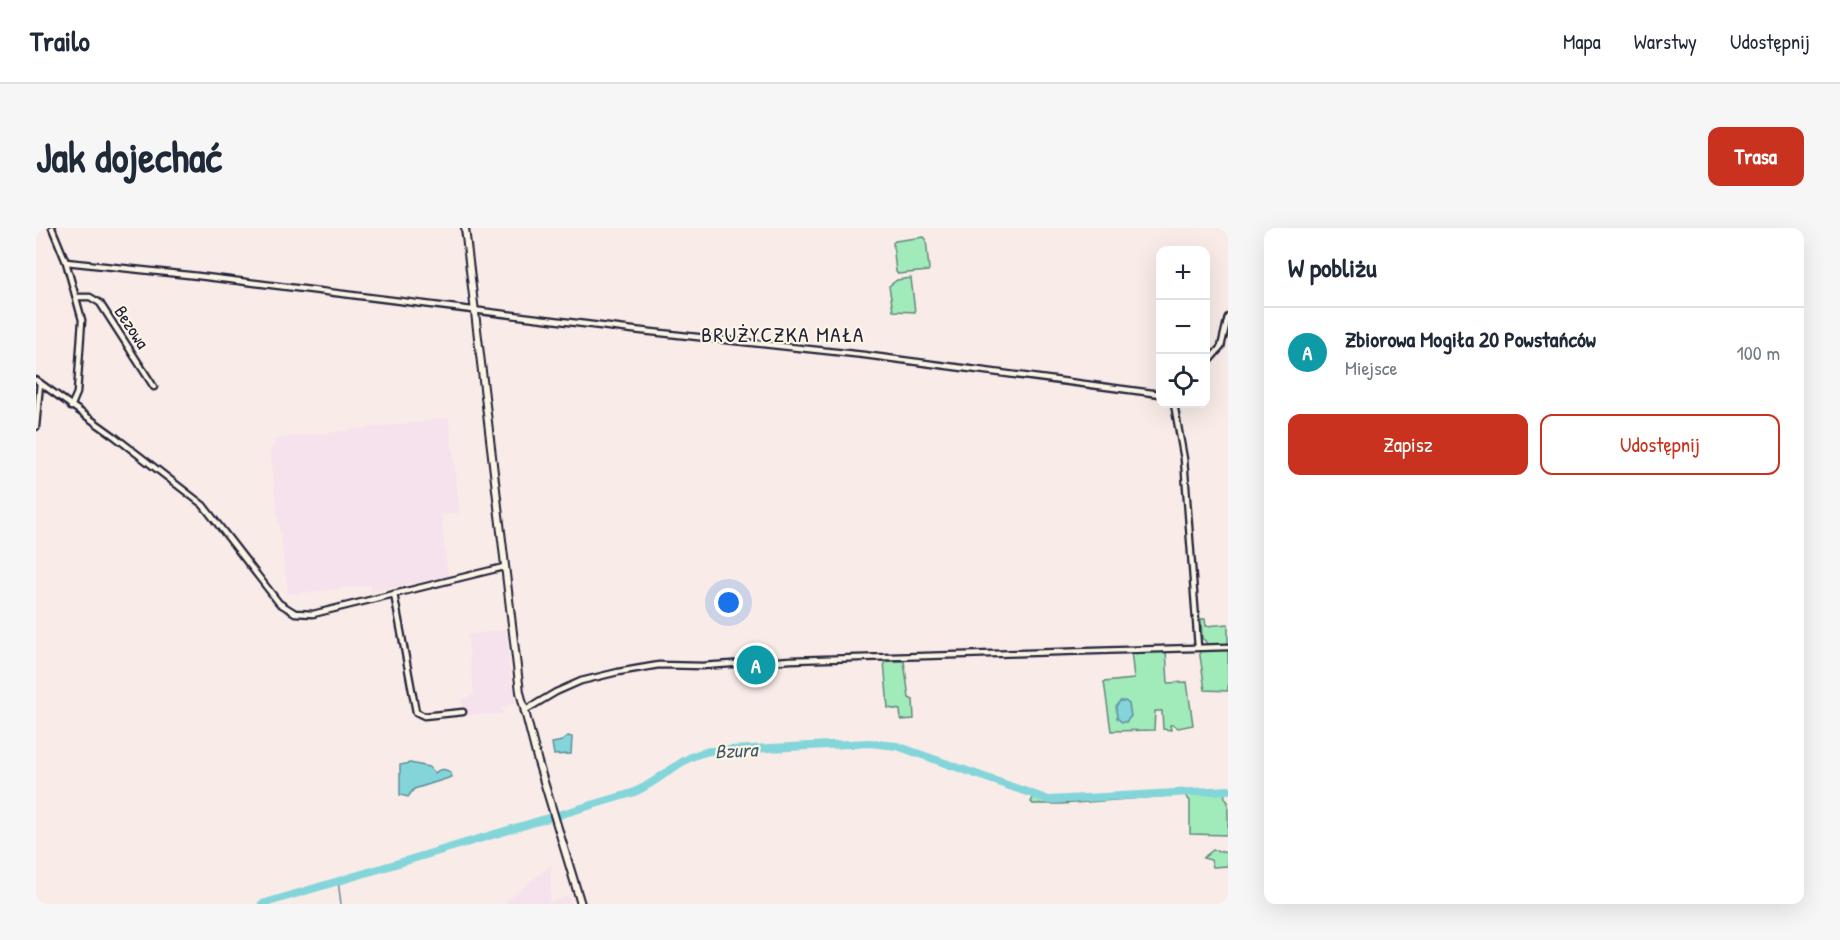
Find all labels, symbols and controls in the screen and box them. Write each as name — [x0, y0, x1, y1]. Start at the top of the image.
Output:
text: Trailo — [30, 22, 90, 60]
text: Mapa — [1563, 27, 1601, 56]
text: Warstwy — [1634, 27, 1697, 56]
text: Udostępnij — [1730, 27, 1810, 56]
button: Trasa — [1708, 127, 1804, 186]
text: Jak dojechać — [36, 128, 222, 185]
map controls — [1156, 246, 1210, 408]
button: + — [1156, 246, 1210, 300]
text: W pobliżu — [1288, 250, 1377, 285]
button: − — [1156, 300, 1210, 354]
street label: Bezowa — [109, 301, 155, 353]
district label: BRUŻYCZKA MAŁA — [701, 320, 865, 349]
text: Zbiorowa Mogiła 20 Powstańców — [1345, 324, 1596, 354]
text: A — [1303, 339, 1312, 366]
text: 100 m — [1737, 339, 1780, 366]
button: locate — [1156, 354, 1210, 408]
text: Miejsce — [1345, 354, 1397, 381]
button: Zapisz — [1288, 414, 1528, 475]
button: Udostępnij — [1540, 414, 1780, 475]
your location — [714, 588, 743, 617]
pin: A — [736, 642, 776, 688]
water label: Bzura — [714, 735, 760, 765]

